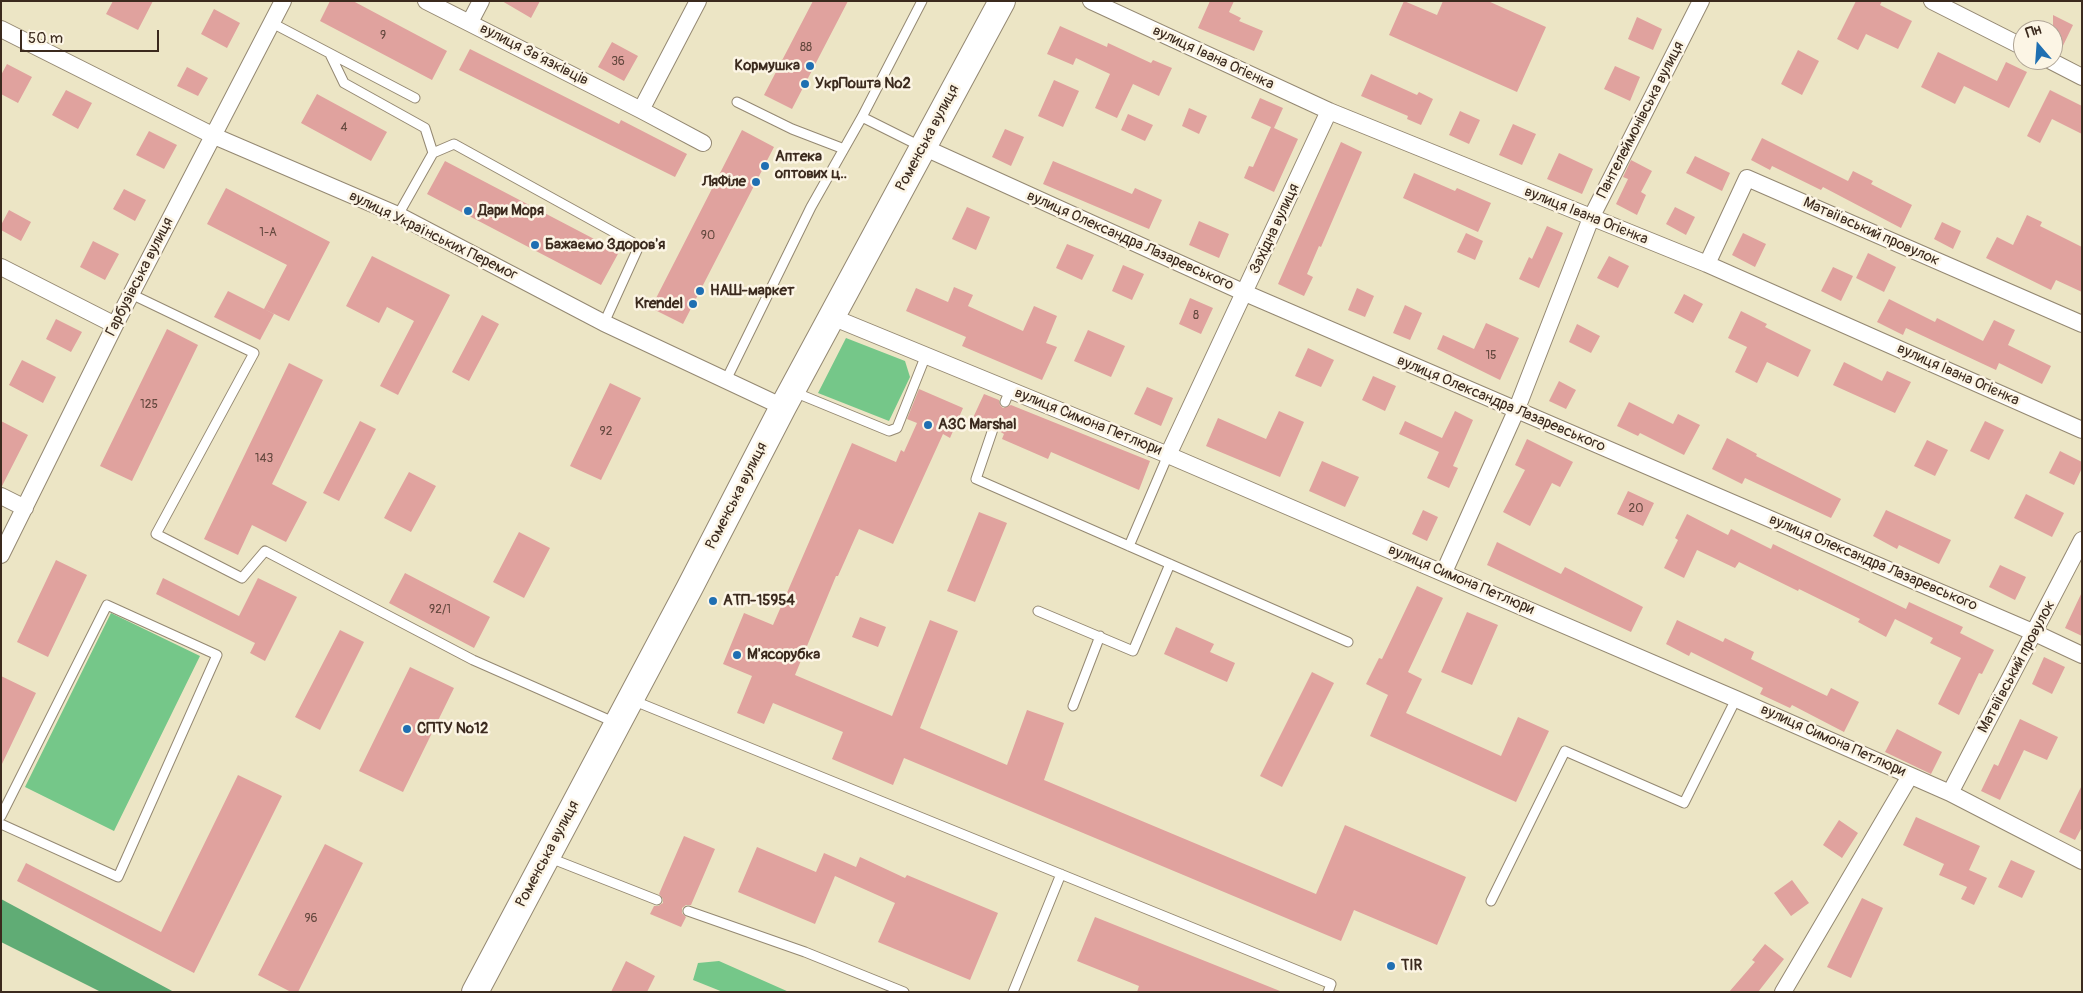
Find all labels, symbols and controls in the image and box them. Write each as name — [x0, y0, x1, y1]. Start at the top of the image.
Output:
scale bar — [22, 20, 161, 52]
street label: вулиця Звʼязківців — [477, 20, 591, 90]
north arrow — [2013, 20, 2063, 70]
text: Пн — [2024, 21, 2043, 42]
street label: вулиця Івана Огієнка — [1149, 22, 1277, 94]
text: 50 m — [28, 29, 63, 48]
house number: 9 — [380, 29, 386, 43]
street label: Пантелеймонівська вулиця — [1594, 39, 1688, 201]
house number: 88 — [800, 41, 812, 55]
house number: 36 — [611, 55, 625, 69]
place label: Кормушка — [735, 57, 800, 75]
marker: Кормушка — [804, 60, 816, 72]
place label: УкрПошта №2 — [815, 75, 911, 93]
marker: УкрПошта №2 — [799, 78, 811, 90]
street label: Роменська вулиця — [892, 82, 964, 194]
house number: 4 — [341, 121, 347, 135]
place label: Аптека оптових ц.. — [775, 148, 847, 183]
marker: Аптека оптових ц.. — [759, 160, 771, 172]
place label: ЛяФіле — [702, 173, 746, 191]
marker: ЛяФіле — [750, 176, 762, 188]
street label: Західна вулиця — [1246, 181, 1304, 277]
street label: вулиця Івана Огієнка — [1521, 183, 1651, 249]
street label: вулиця Українських Перемог — [346, 187, 520, 285]
street label: вулиця Олександра Лазаревського — [1024, 187, 1236, 295]
street label: Матвіївський провулок — [1800, 194, 1942, 270]
place label: Дари Моря — [478, 202, 544, 220]
marker: Дари Моря — [462, 205, 474, 217]
street label: Гарбузівська вулиця — [102, 215, 178, 339]
house number: 1-А — [259, 226, 277, 240]
house number: 90 — [701, 229, 715, 243]
place label: Бажаємо Здоров'я — [545, 236, 665, 254]
marker: Бажаємо Здоров'я — [529, 239, 541, 251]
place label: НАШ-маркет — [710, 282, 794, 300]
marker: НАШ-маркет — [694, 285, 706, 297]
place label: Krendel — [635, 295, 683, 313]
marker: Krendel — [687, 298, 699, 310]
house number: 8 — [1193, 309, 1199, 323]
street label: вулиця Івана Огієнка — [1894, 340, 2022, 410]
house number: 15 — [1485, 349, 1497, 363]
street label: вулиця Олександра Лазаревського — [1394, 352, 1608, 456]
street label: вулиця Симона Петлюри — [1012, 384, 1164, 460]
house number: 125 — [140, 398, 158, 412]
place label: АЗС Marshal — [938, 416, 1017, 434]
marker: АЗС Marshal — [922, 419, 934, 431]
house number: 92 — [600, 425, 612, 439]
street label: Роменська вулиця — [702, 440, 772, 552]
house number: 143 — [255, 452, 273, 466]
house number: 20 — [1629, 502, 1643, 516]
street label: вулиця Олександра Лазаревського — [1766, 511, 1980, 615]
street label: вулиця Симона Петлюри — [1385, 541, 1537, 619]
place label: АТП-15954 — [723, 592, 795, 610]
marker: АТП-15954 — [707, 595, 719, 607]
street label: Матвіївський провулок — [1974, 598, 2060, 736]
house number: 92/1 — [429, 603, 451, 617]
place label: М'ясорубка — [747, 646, 820, 664]
marker: М'ясорубка — [731, 649, 743, 661]
street label: вулиця Симона Петлюри — [1758, 701, 1908, 781]
place label: СПТУ №12 — [417, 720, 488, 738]
marker: СПТУ №12 — [401, 723, 413, 735]
street label: Роменська вулиця — [512, 798, 584, 910]
house number: 96 — [304, 912, 318, 926]
place label: TIR — [1401, 957, 1422, 975]
marker: TIR — [1385, 960, 1397, 972]

